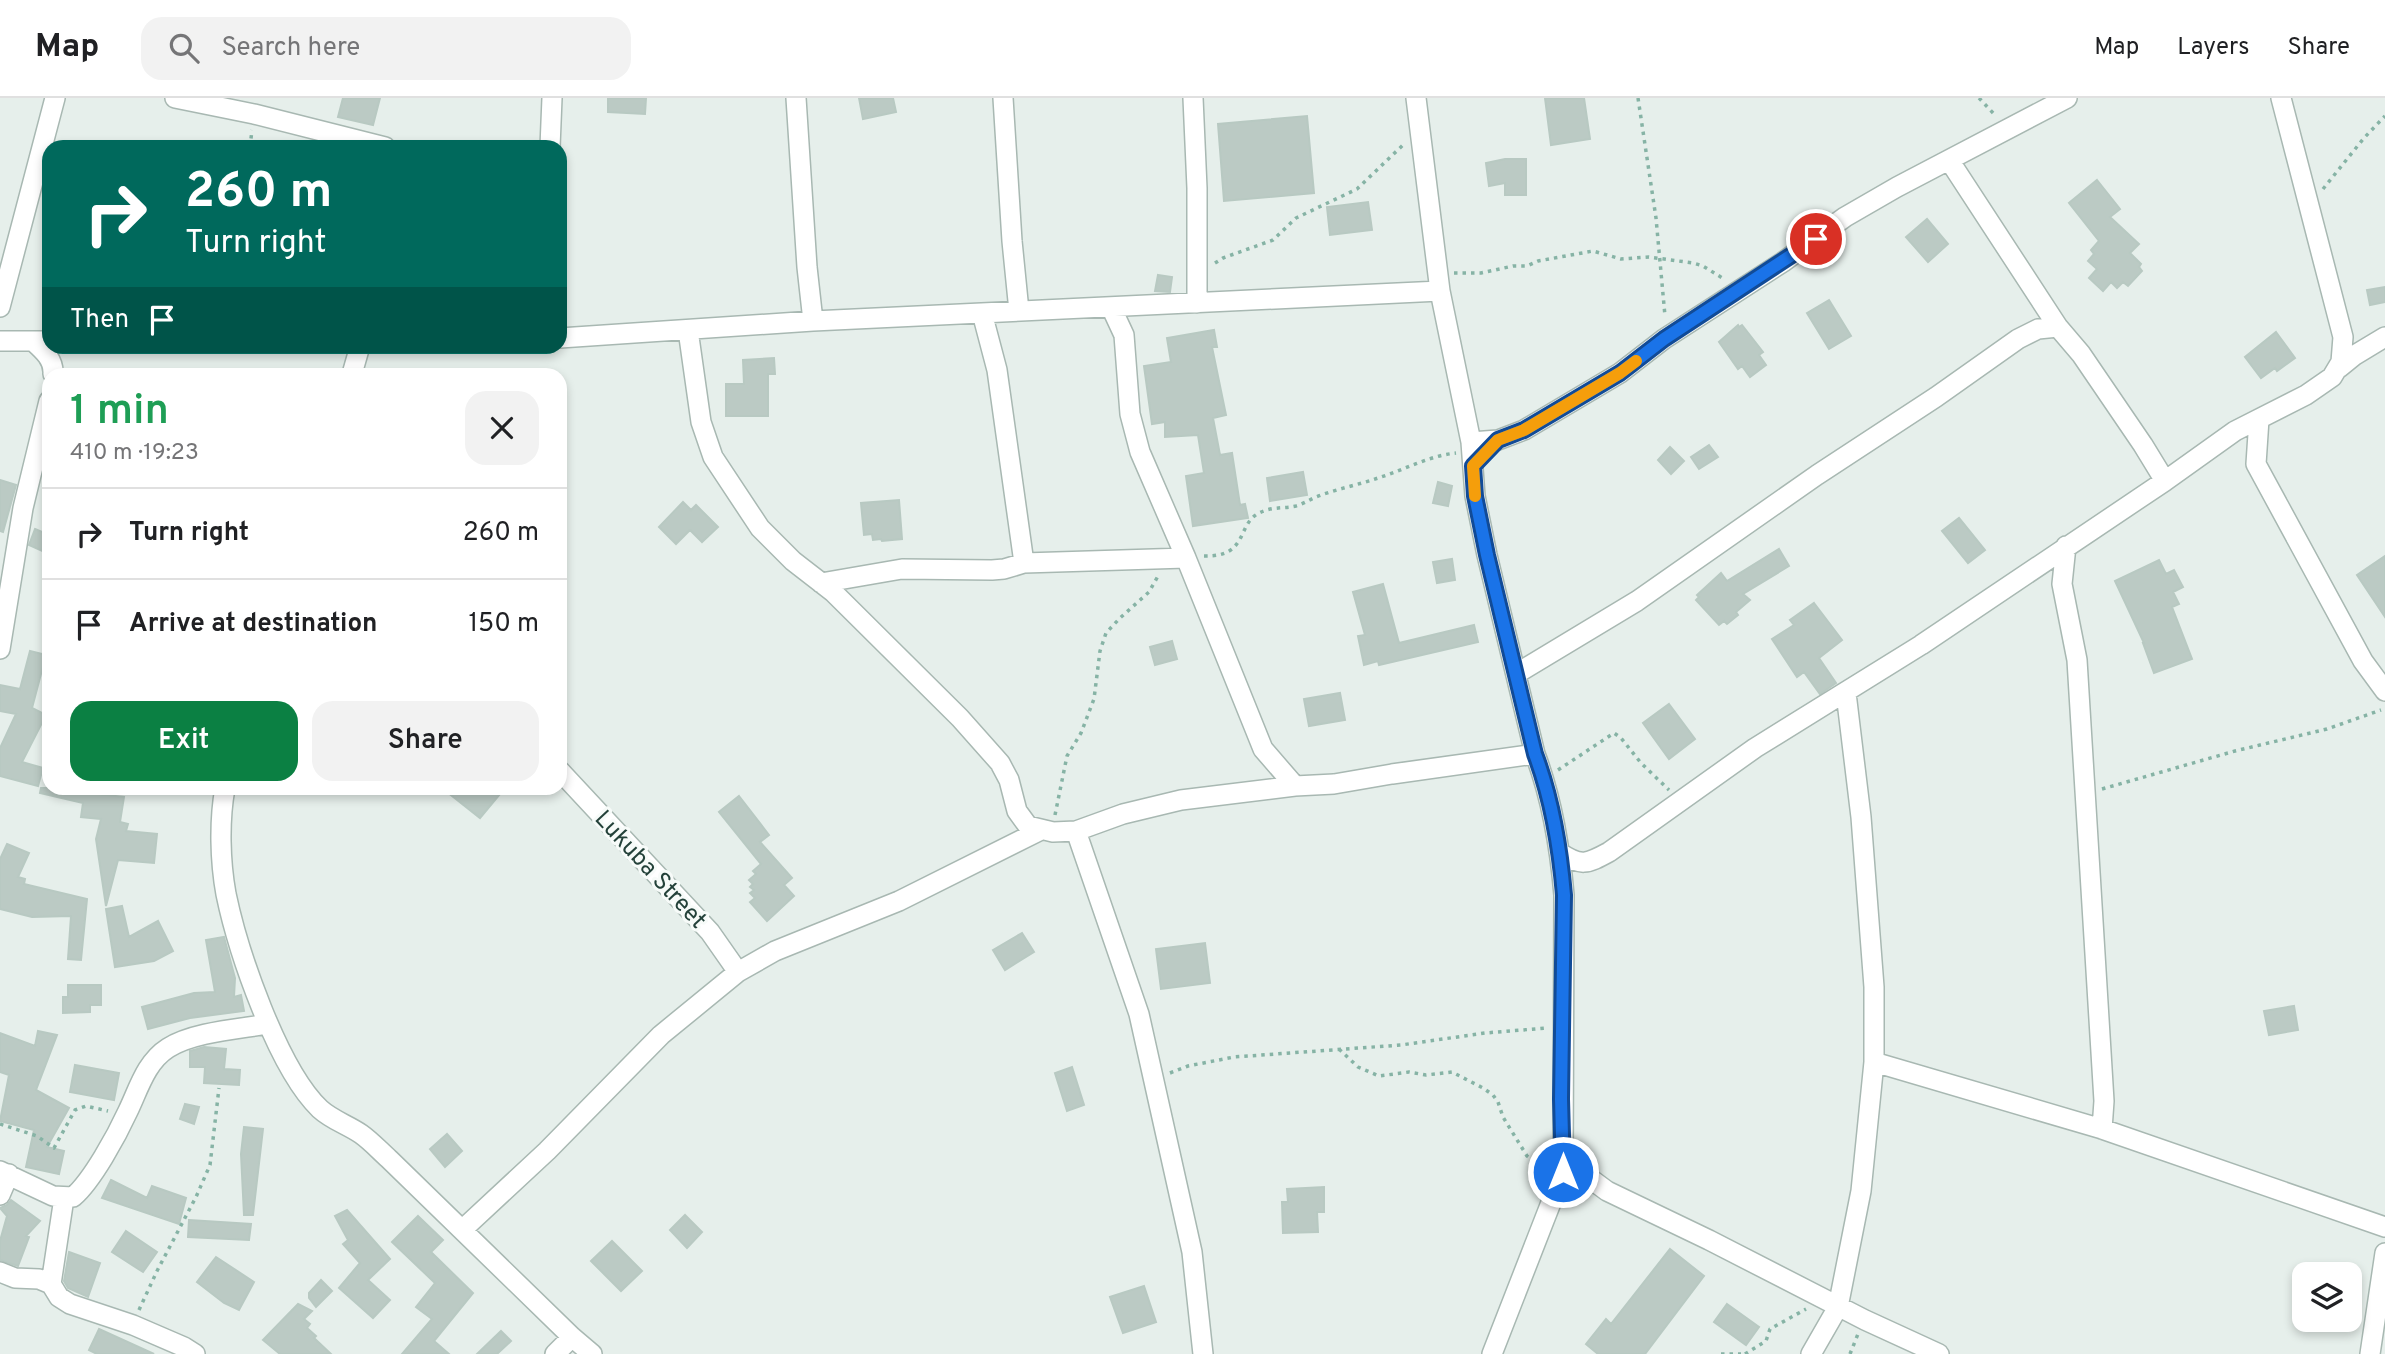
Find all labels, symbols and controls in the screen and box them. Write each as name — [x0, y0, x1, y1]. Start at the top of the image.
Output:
search box — [141, 17, 631, 80]
text: Map — [35, 27, 99, 69]
icon: search — [165, 29, 203, 67]
text: Search here — [221, 32, 360, 65]
text: Map — [2094, 33, 2139, 63]
text: Layers — [2177, 33, 2249, 63]
text: Share — [2287, 33, 2350, 63]
text: 260 m — [185, 163, 332, 225]
icon: right — [70, 168, 161, 259]
pin — [1786, 209, 1846, 269]
icon: arrive — [1797, 220, 1835, 258]
text: Turn right — [185, 224, 327, 264]
icon: arrive — [143, 301, 181, 339]
text: Then — [70, 304, 129, 337]
text: 1 min — [70, 386, 169, 439]
button: close — [465, 391, 539, 465]
text: 410 m · 19:23 — [70, 439, 199, 468]
icon: right — [70, 515, 108, 553]
text: Turn right — [129, 517, 249, 550]
text: 260 m — [463, 517, 539, 550]
icon: arrive — [70, 606, 108, 644]
text: Arrive at destination — [129, 608, 377, 641]
text: 150 m — [468, 608, 539, 641]
button: Exit — [70, 701, 298, 781]
button: Share — [312, 701, 539, 781]
street label: Lukuba Street — [587, 805, 712, 936]
position arrow — [1526, 1135, 1600, 1209]
map controls — [2292, 1262, 2362, 1332]
button: layers — [2292, 1262, 2362, 1332]

